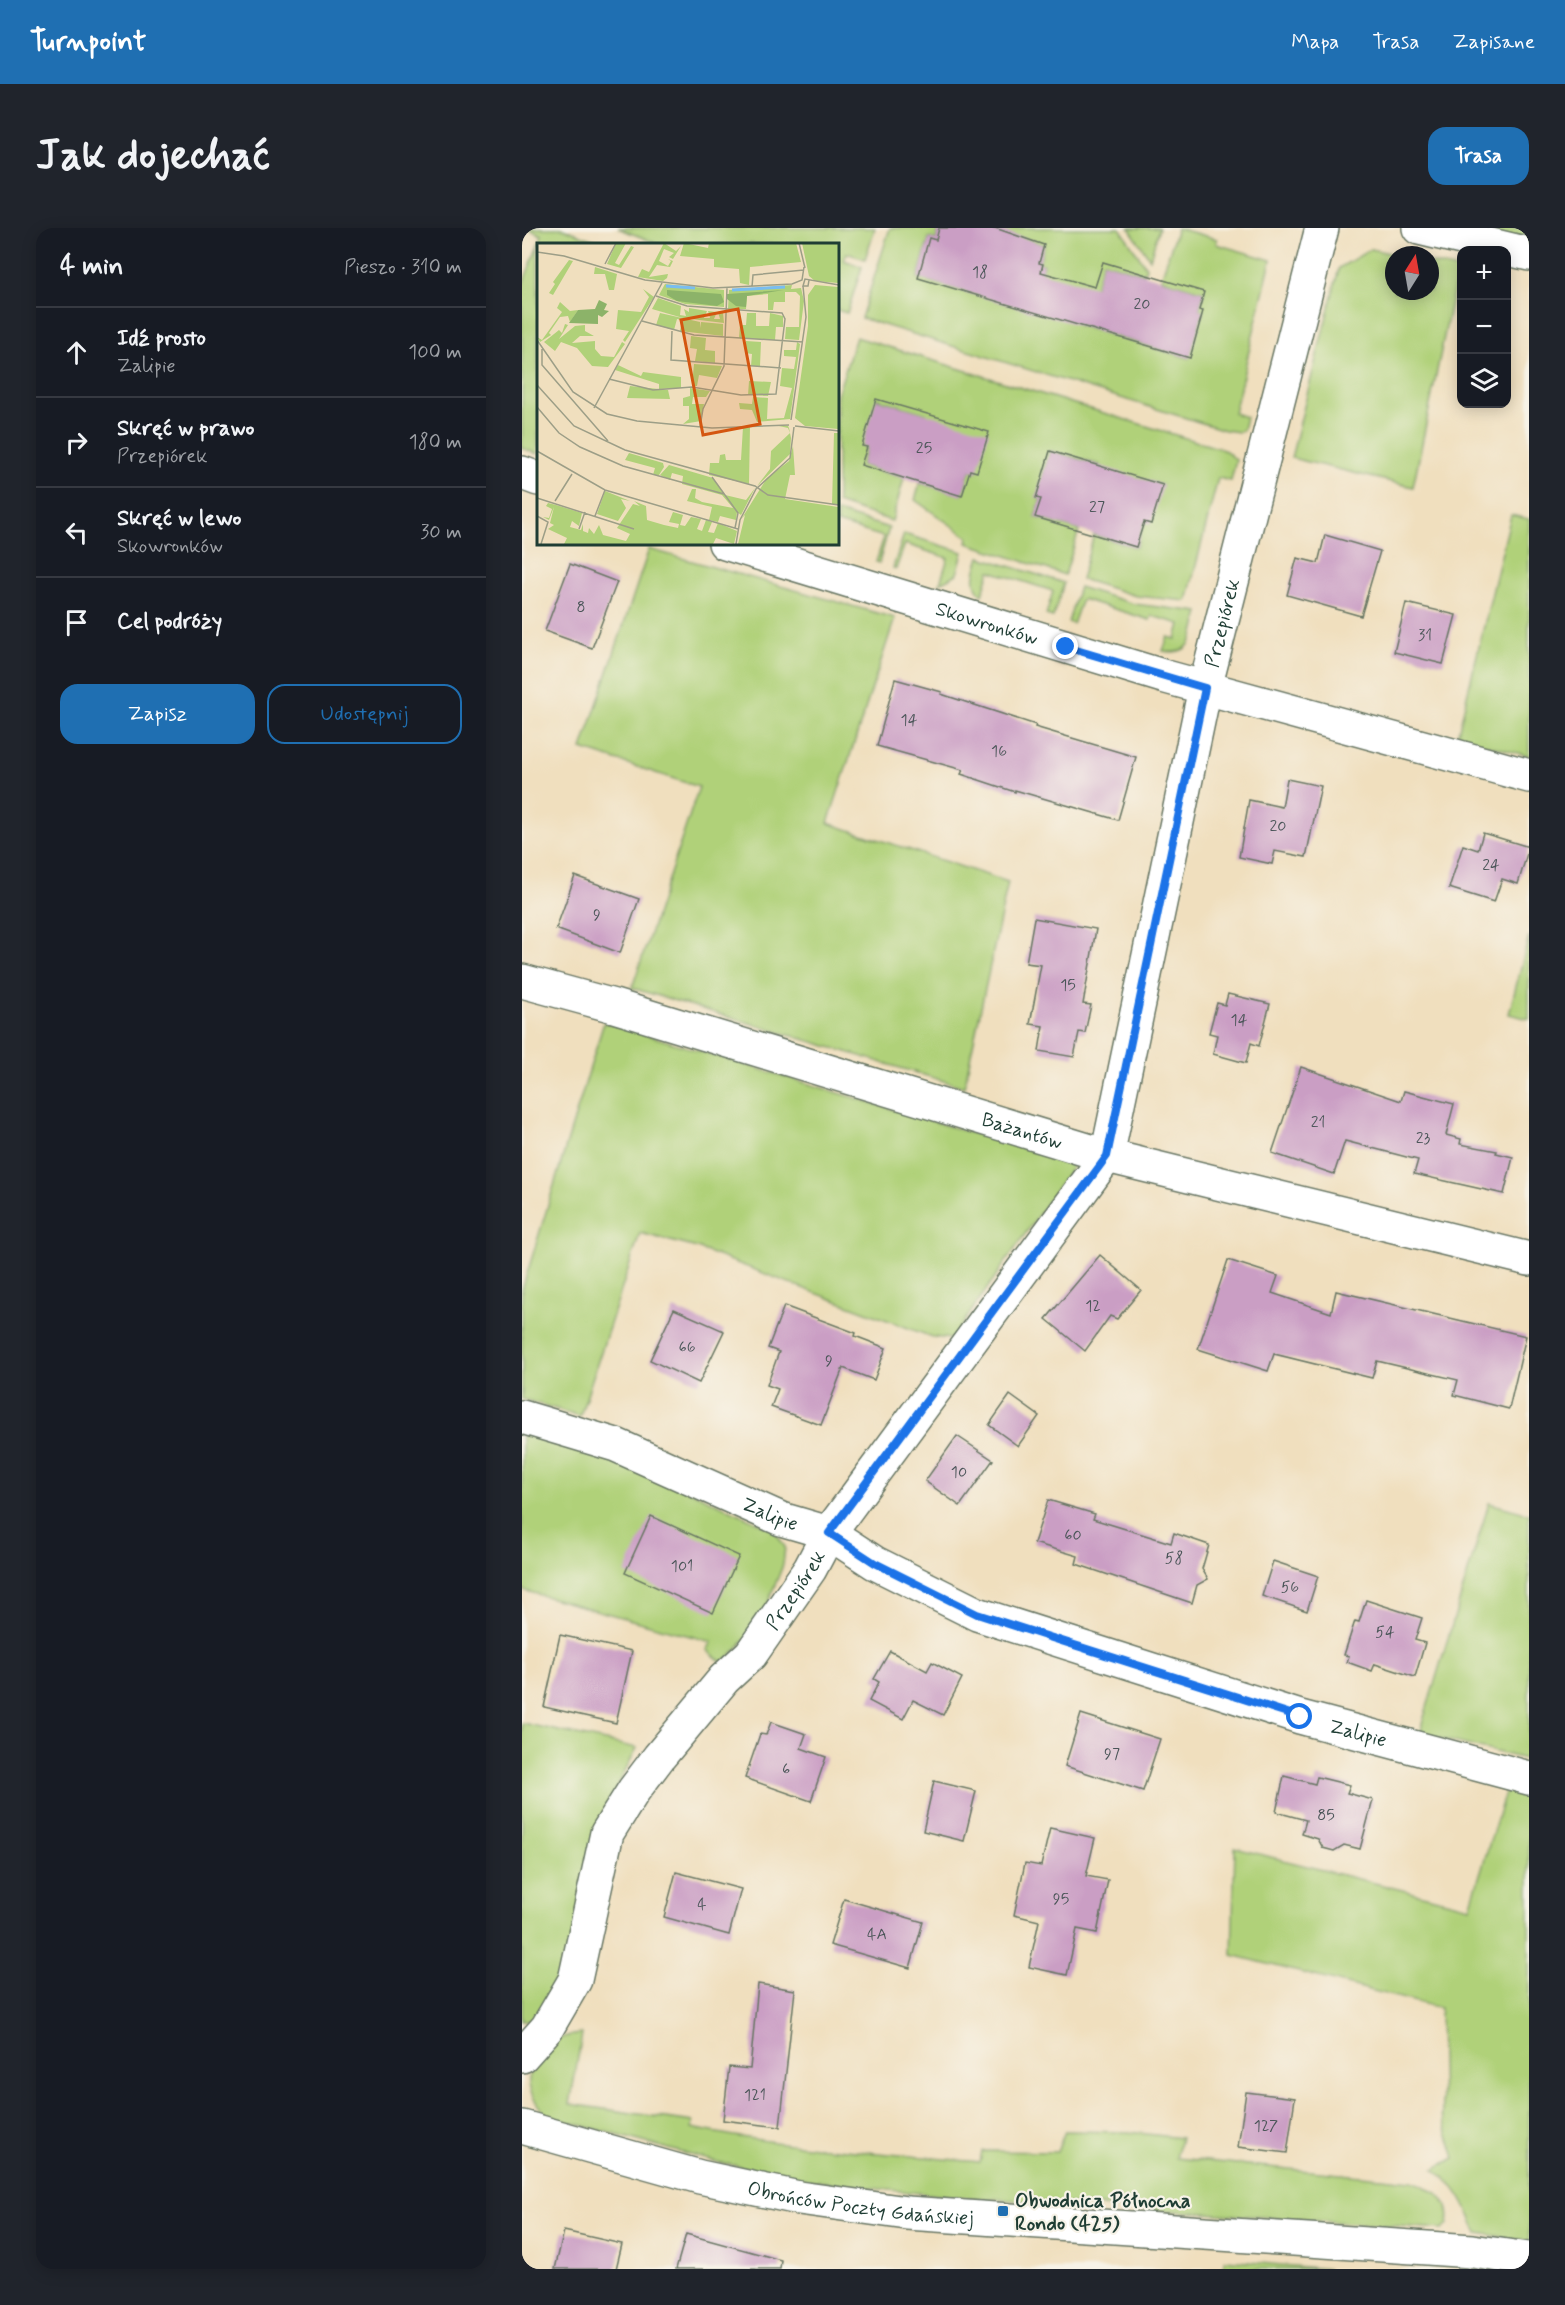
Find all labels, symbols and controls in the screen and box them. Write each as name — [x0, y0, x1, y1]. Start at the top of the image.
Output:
text: Turnpoint — [30, 24, 146, 61]
text: Mapa — [1291, 28, 1339, 56]
text: Trasa — [1372, 28, 1420, 56]
text: Zapisane — [1453, 28, 1535, 56]
button: Trasa — [1428, 127, 1529, 185]
text: Jak dojechać — [36, 129, 270, 184]
inset map — [537, 243, 838, 544]
north arrow — [1385, 246, 1439, 300]
map controls — [1457, 246, 1511, 408]
button: + — [1457, 246, 1511, 300]
text: 4 min — [60, 250, 123, 284]
text: Pieszo · 310 m — [344, 254, 462, 281]
house number: 18 — [972, 262, 988, 283]
house number: 20 — [1134, 294, 1151, 315]
button: − — [1457, 300, 1511, 354]
text: Idź prosto — [117, 325, 206, 353]
icon: ahead — [60, 336, 93, 369]
text: 100 m — [408, 339, 462, 366]
text: Zalipie — [117, 353, 176, 380]
button: layers — [1457, 354, 1511, 408]
text: Skręć w prawo — [117, 415, 254, 443]
icon: right — [60, 426, 93, 459]
text: 180 m — [409, 429, 462, 456]
house number: 25 — [916, 438, 932, 459]
text: Przepiórek — [117, 443, 207, 470]
house number: 27 — [1089, 497, 1105, 518]
text: Skręć w lewo — [117, 505, 242, 533]
icon: left — [60, 516, 93, 549]
text: 30 m — [420, 519, 462, 546]
text: Skowronków — [117, 533, 223, 560]
street label: Przepiórek — [1199, 576, 1247, 670]
street label: Skowronków — [932, 596, 1041, 652]
house number: 8 — [576, 597, 586, 618]
icon: arrive — [60, 606, 93, 639]
text: Cel podróży — [117, 608, 222, 636]
house number: 31 — [1418, 625, 1432, 646]
route end — [1052, 633, 1078, 659]
button: Zapisz — [60, 684, 255, 744]
button: Udostępnij — [267, 684, 462, 744]
house number: 14 — [901, 710, 918, 731]
house number: 16 — [991, 741, 1007, 762]
house number: 20 — [1270, 816, 1287, 837]
house number: 24 — [1482, 855, 1500, 876]
house number: 9 — [593, 905, 601, 926]
house number: 15 — [1060, 975, 1076, 996]
house number: 14 — [1231, 1010, 1248, 1031]
street label: Bażantów — [978, 1107, 1066, 1157]
house number: 21 — [1311, 1112, 1325, 1133]
house number: 23 — [1416, 1128, 1431, 1149]
house number: 12 — [1085, 1296, 1101, 1317]
house number: 66 — [678, 1337, 696, 1358]
house number: 9 — [825, 1351, 833, 1372]
house number: 10 — [951, 1462, 967, 1483]
street label: Zalipie — [737, 1491, 801, 1538]
house number: 60 — [1064, 1525, 1082, 1546]
street label: Przepiórek — [760, 1546, 832, 1636]
house number: 58 — [1165, 1548, 1183, 1569]
house number: 101 — [671, 1556, 693, 1577]
house number: 56 — [1281, 1577, 1299, 1598]
house number: 54 — [1375, 1622, 1395, 1643]
route start — [1286, 1703, 1312, 1729]
street label: Zalipie — [1326, 1713, 1390, 1755]
house number: 97 — [1104, 1744, 1120, 1765]
house number: 6 — [782, 1759, 790, 1780]
house number: 85 — [1317, 1805, 1335, 1826]
house number: 95 — [1053, 1889, 1069, 1910]
house number: 4 — [697, 1894, 707, 1915]
house number: 4A — [867, 1924, 887, 1945]
house number: 121 — [744, 2085, 766, 2106]
house number: 127 — [1254, 2116, 1278, 2137]
street label: Obrońców Poczty Gdańskiej — [745, 2175, 975, 2232]
place label: Obwodnica Północna Rondo (425) — [1015, 2188, 1191, 2238]
marker: Obwodnica Północna Rondo (425) — [996, 2204, 1010, 2218]

